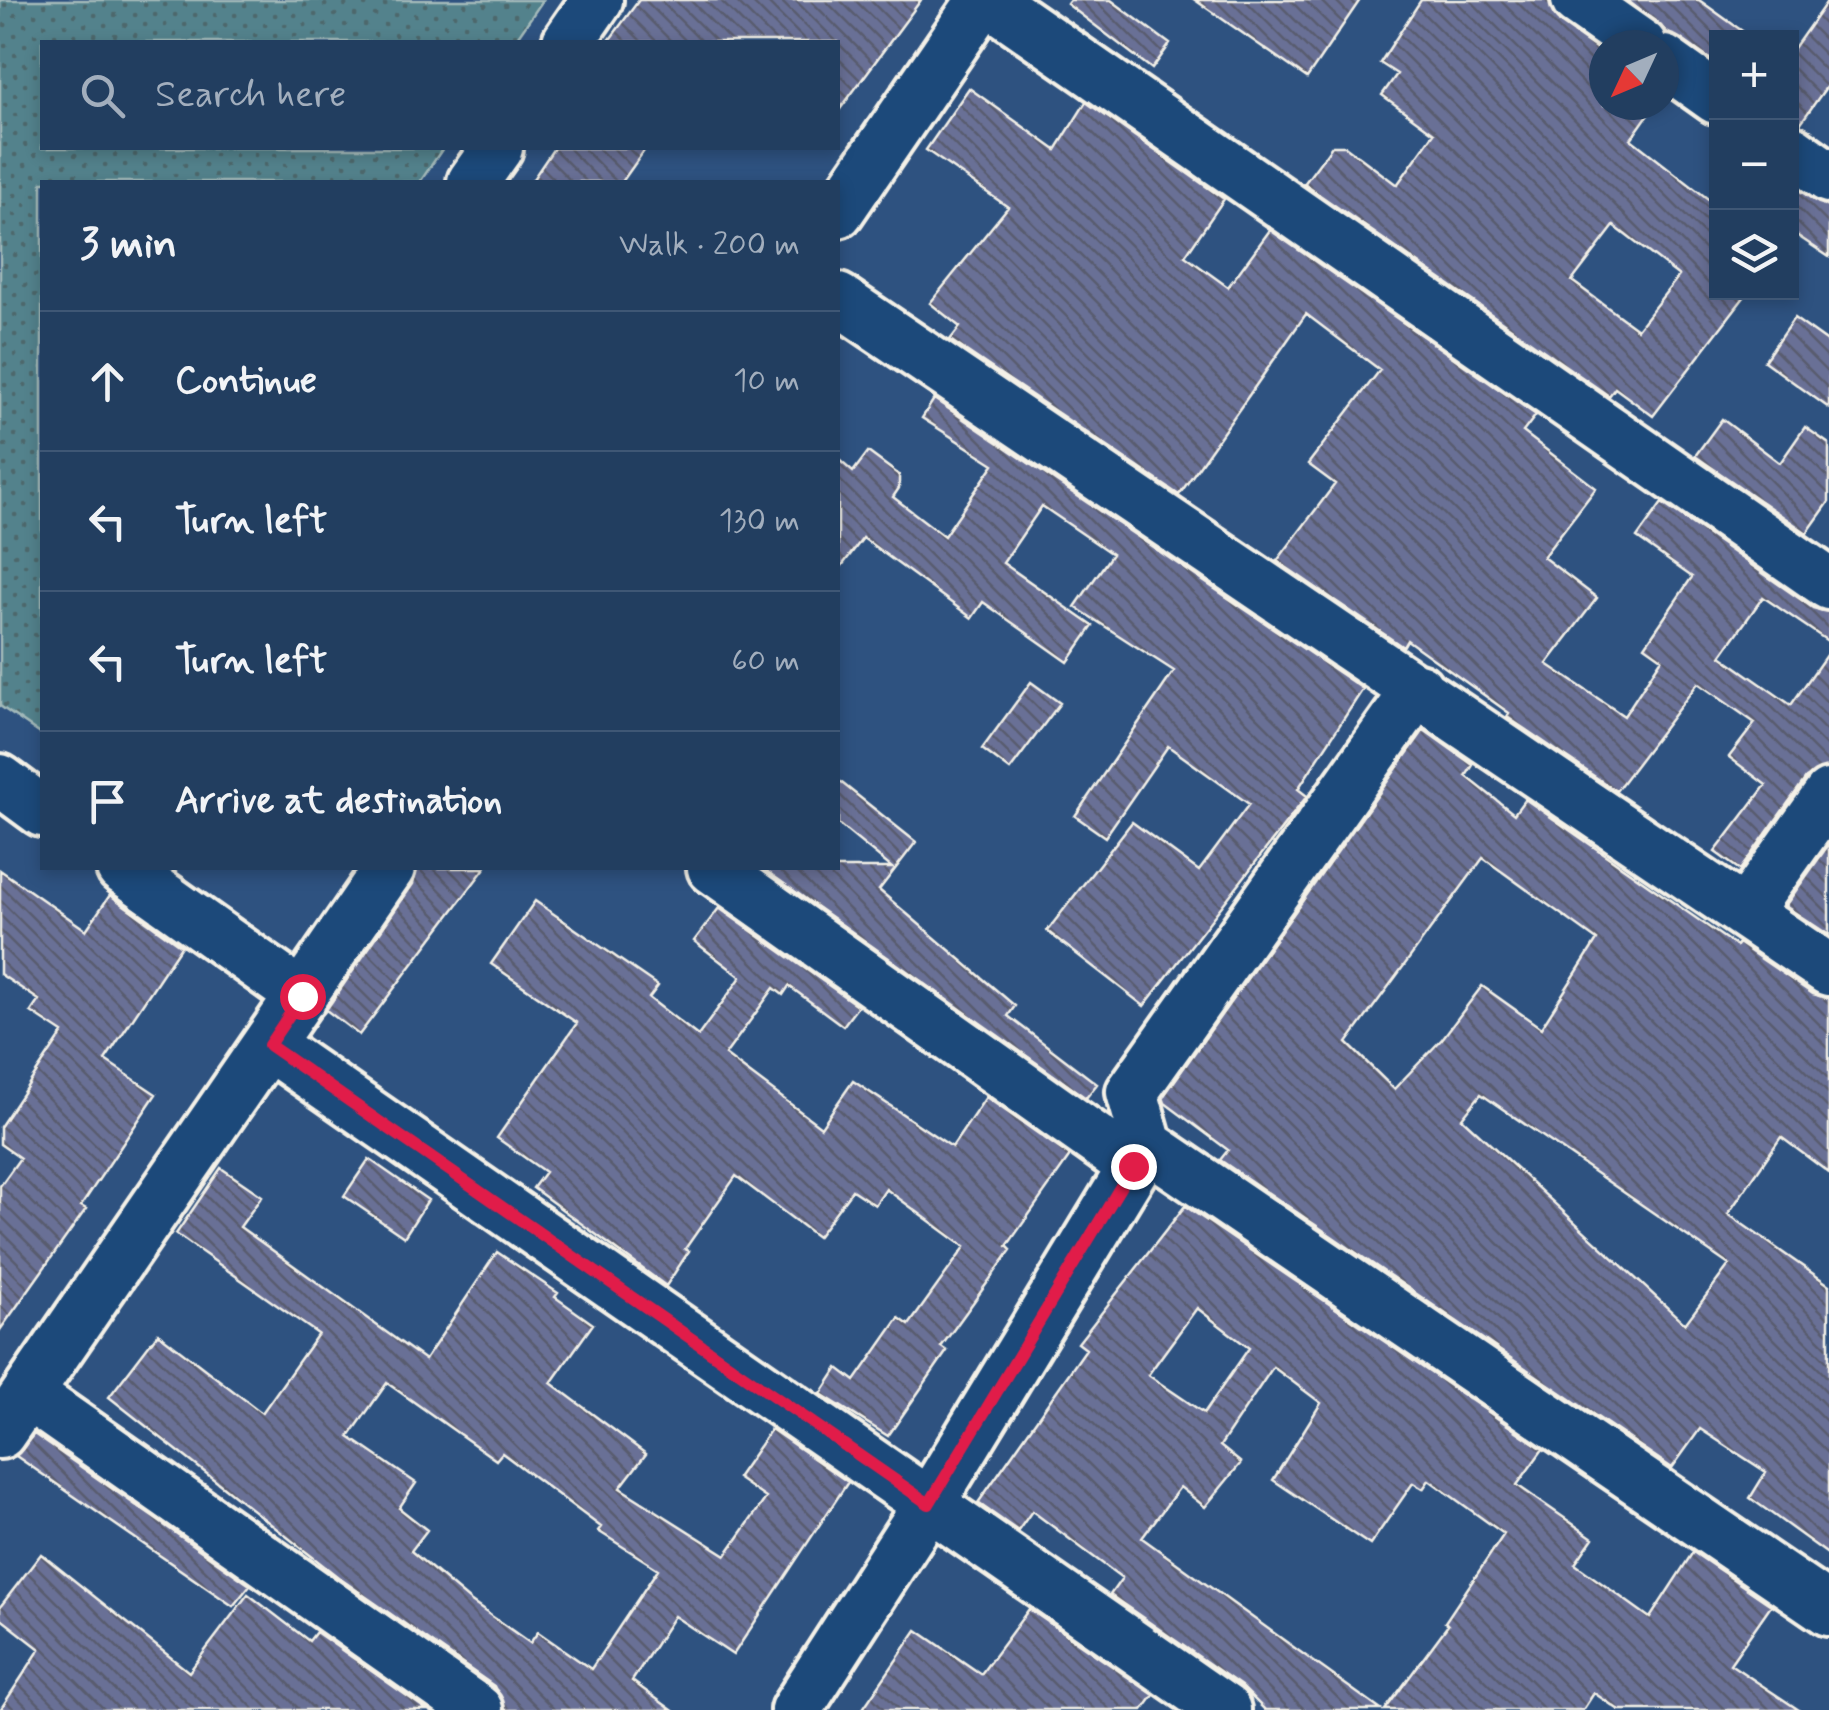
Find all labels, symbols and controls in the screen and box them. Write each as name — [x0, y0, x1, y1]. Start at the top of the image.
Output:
north arrow — [1589, 30, 1679, 120]
map controls — [1709, 30, 1799, 300]
button: + — [1709, 30, 1799, 120]
search box — [40, 40, 840, 150]
icon: search — [75, 68, 130, 123]
text: Search here — [155, 71, 346, 120]
button: − — [1709, 120, 1799, 210]
button: layers — [1709, 210, 1799, 300]
text: 3 min — [80, 218, 177, 273]
text: Walk · 200 m — [619, 224, 800, 266]
icon: ahead — [80, 354, 135, 409]
text: Continue — [175, 357, 317, 406]
text: 10 m — [733, 360, 800, 402]
icon: left — [80, 494, 135, 549]
text: Turn left — [175, 497, 327, 546]
text: 130 m — [719, 500, 800, 542]
icon: left — [80, 634, 135, 689]
text: Turn left — [175, 637, 327, 686]
text: 60 m — [731, 640, 800, 682]
icon: arrive — [80, 774, 135, 829]
text: Arrive at destination — [175, 777, 502, 826]
route start — [280, 974, 326, 1020]
route end — [1111, 1144, 1157, 1190]

